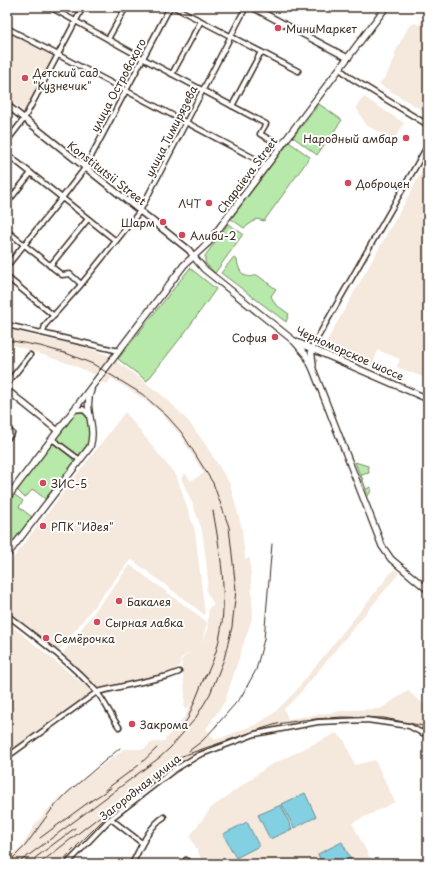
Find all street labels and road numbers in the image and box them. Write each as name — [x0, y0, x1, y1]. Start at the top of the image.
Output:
street label: улица Островского — [86, 35, 150, 135]
street label: улица Тимирязева — [141, 82, 202, 180]
street label: Chapaieva Street — [213, 133, 282, 217]
street label: Konstitutsii Street — [64, 137, 150, 209]
street label: Черноморское шоссе — [293, 322, 407, 384]
street label: Загородная улица — [96, 750, 184, 824]

